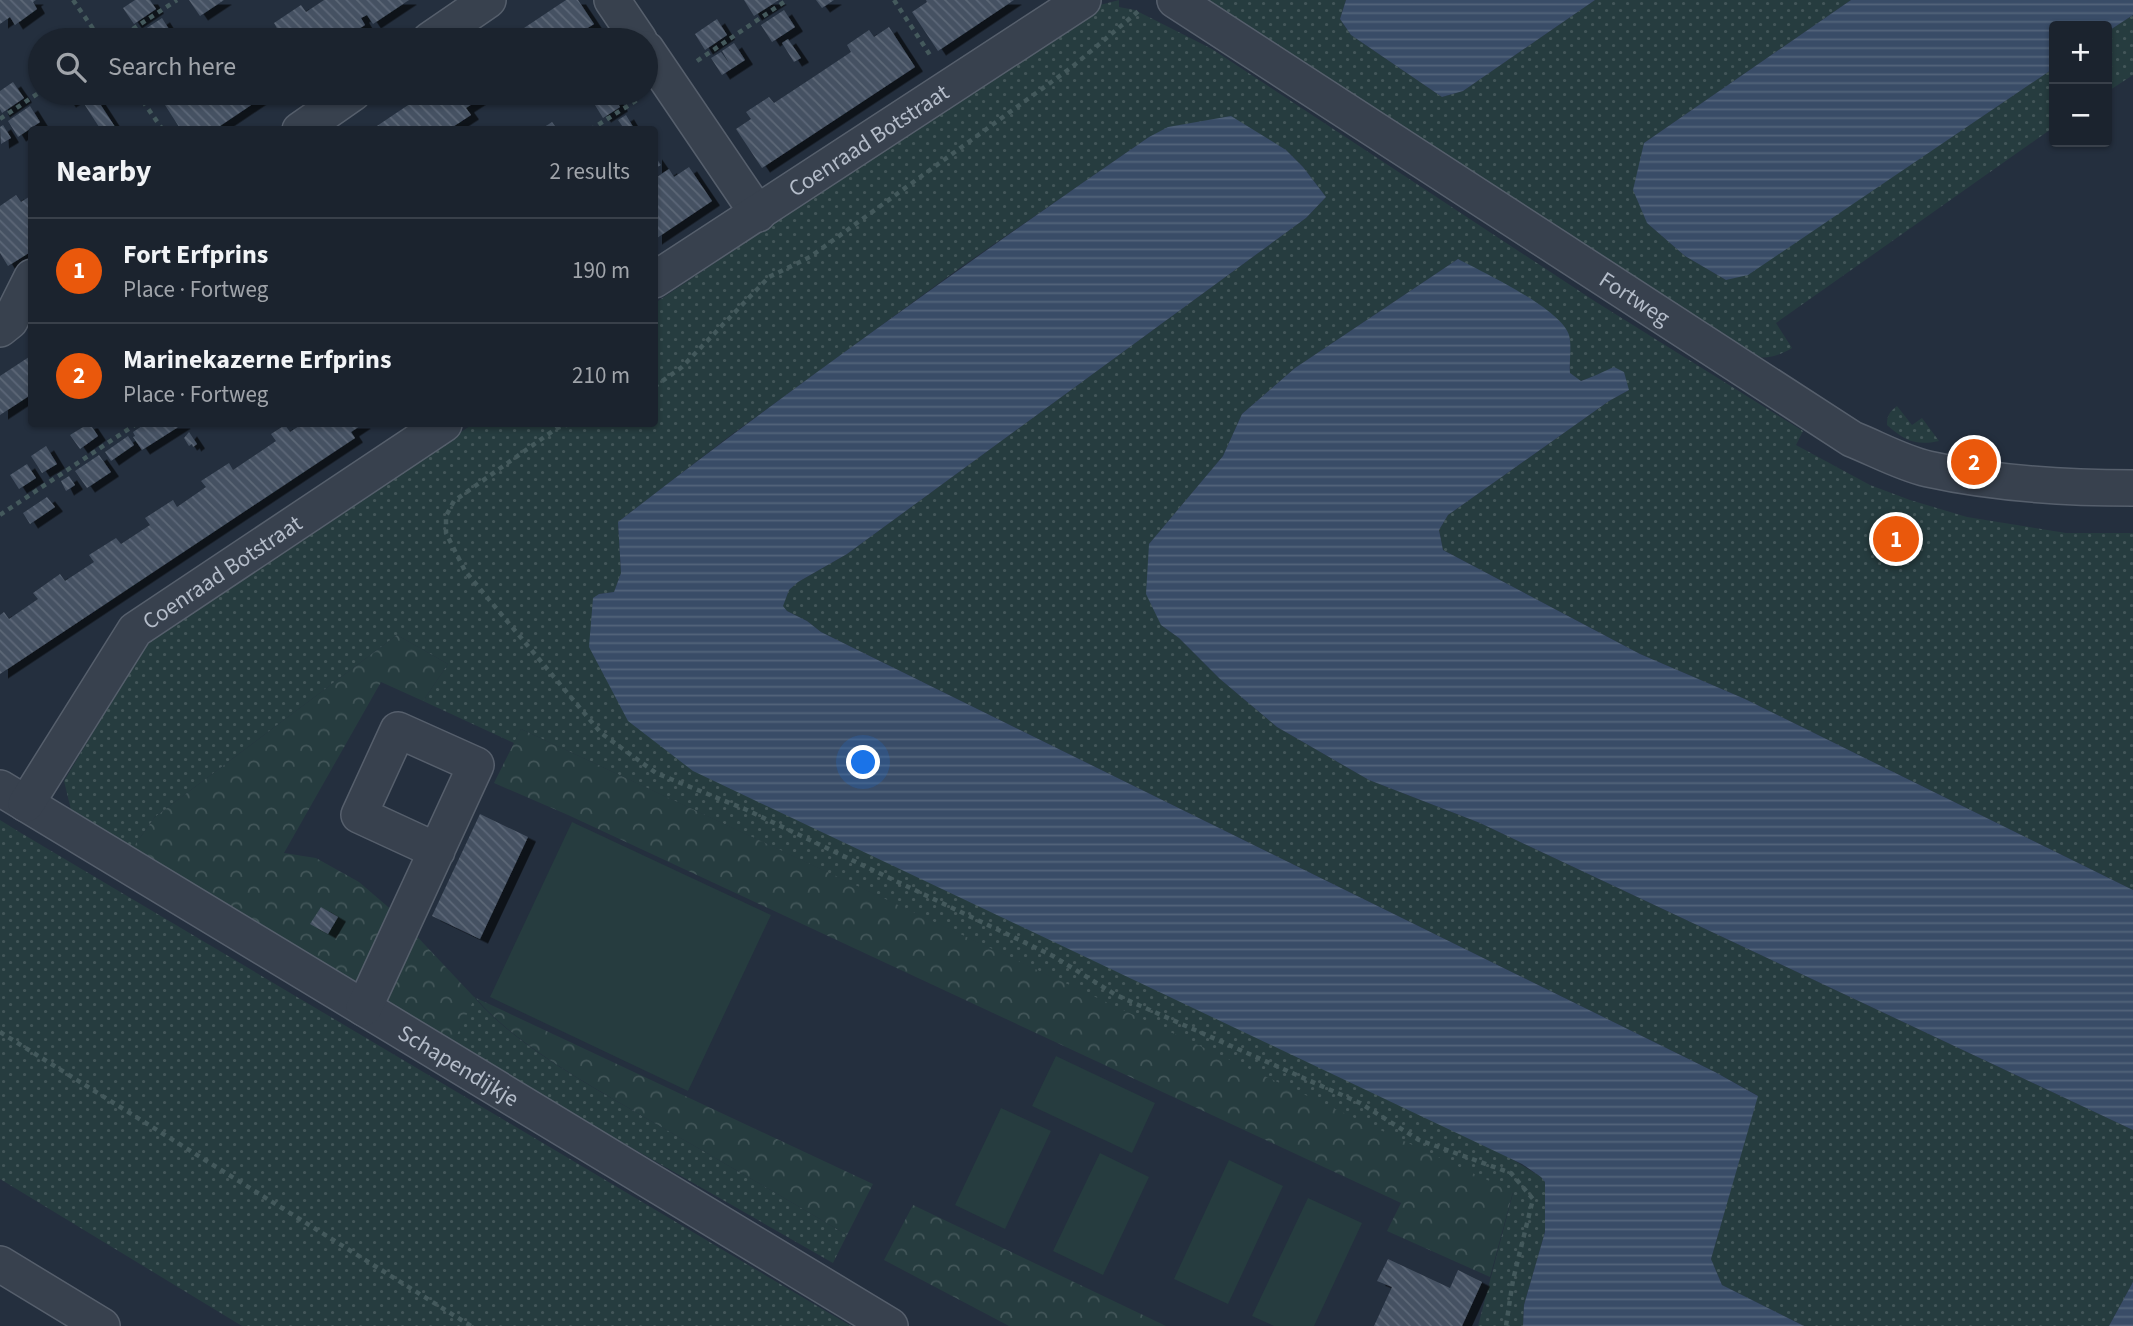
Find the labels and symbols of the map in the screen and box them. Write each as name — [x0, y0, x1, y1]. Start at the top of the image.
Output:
street label: Coenraad Botstraat — [782, 76, 956, 205]
street label: Fortweg — [1593, 263, 1677, 334]
pin: 2 — [1951, 436, 1997, 488]
street label: Coenraad Botstraat — [136, 507, 309, 638]
pin: 1 — [1873, 513, 1919, 565]
your location — [846, 745, 880, 779]
street label: Schapendijkje — [392, 1016, 525, 1115]

